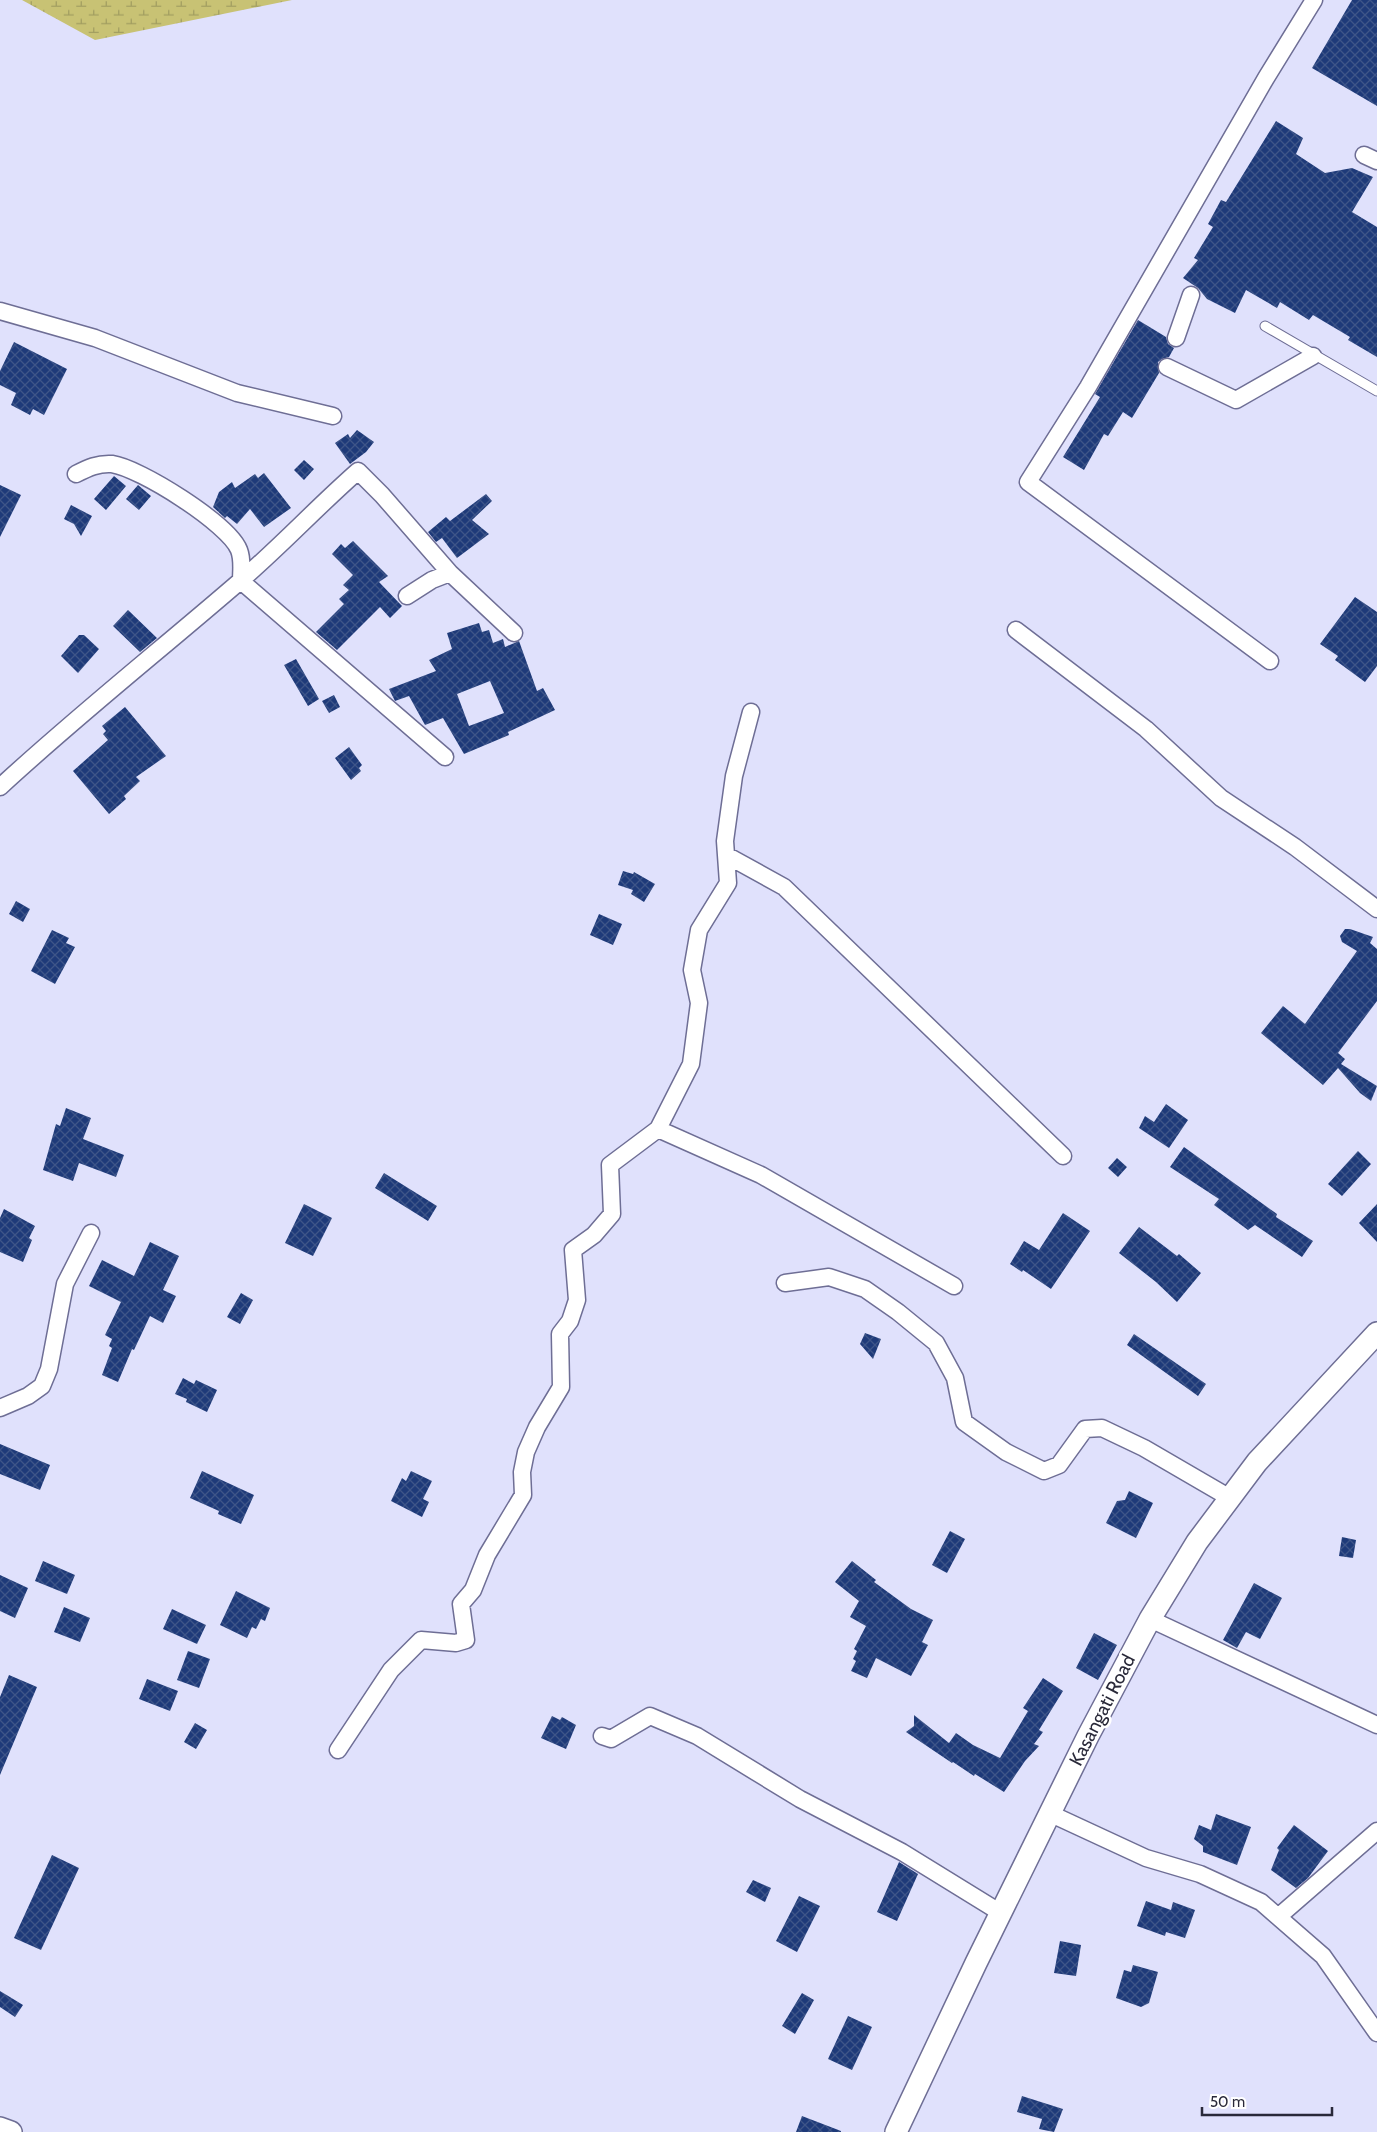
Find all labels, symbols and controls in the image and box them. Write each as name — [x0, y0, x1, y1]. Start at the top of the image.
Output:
street label: Kasangati Road — [1064, 1651, 1140, 1769]
scale bar — [1202, 2084, 1332, 2116]
text: 50 m — [1210, 2093, 1245, 2111]

